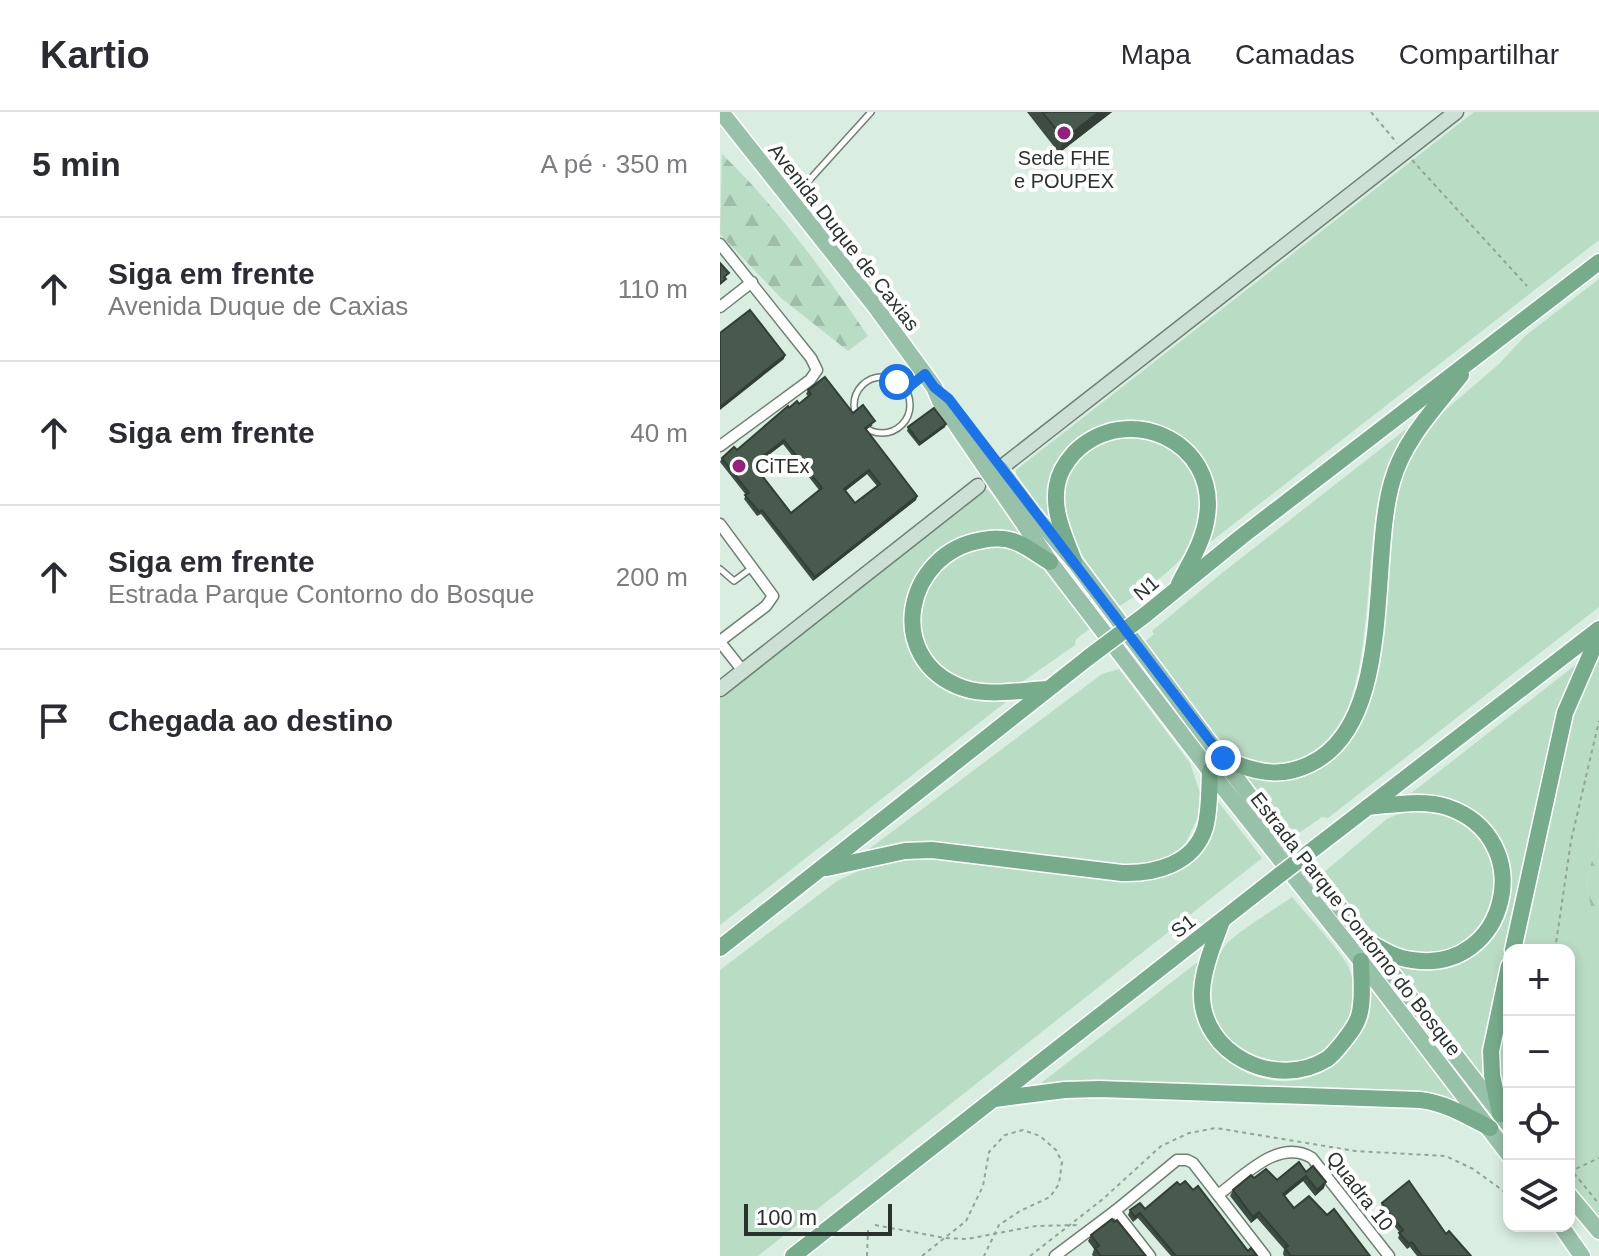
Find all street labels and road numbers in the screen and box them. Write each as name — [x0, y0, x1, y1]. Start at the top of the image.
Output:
street label: Avenida Duque de Caxias — [764, 139, 924, 335]
street label: N1 — [1129, 571, 1163, 605]
street label: Estrada Parque Contorno do Bosque — [1246, 788, 1466, 1060]
street label: S1 — [1167, 910, 1199, 942]
street label: Quadra 10 — [1322, 1147, 1398, 1235]

